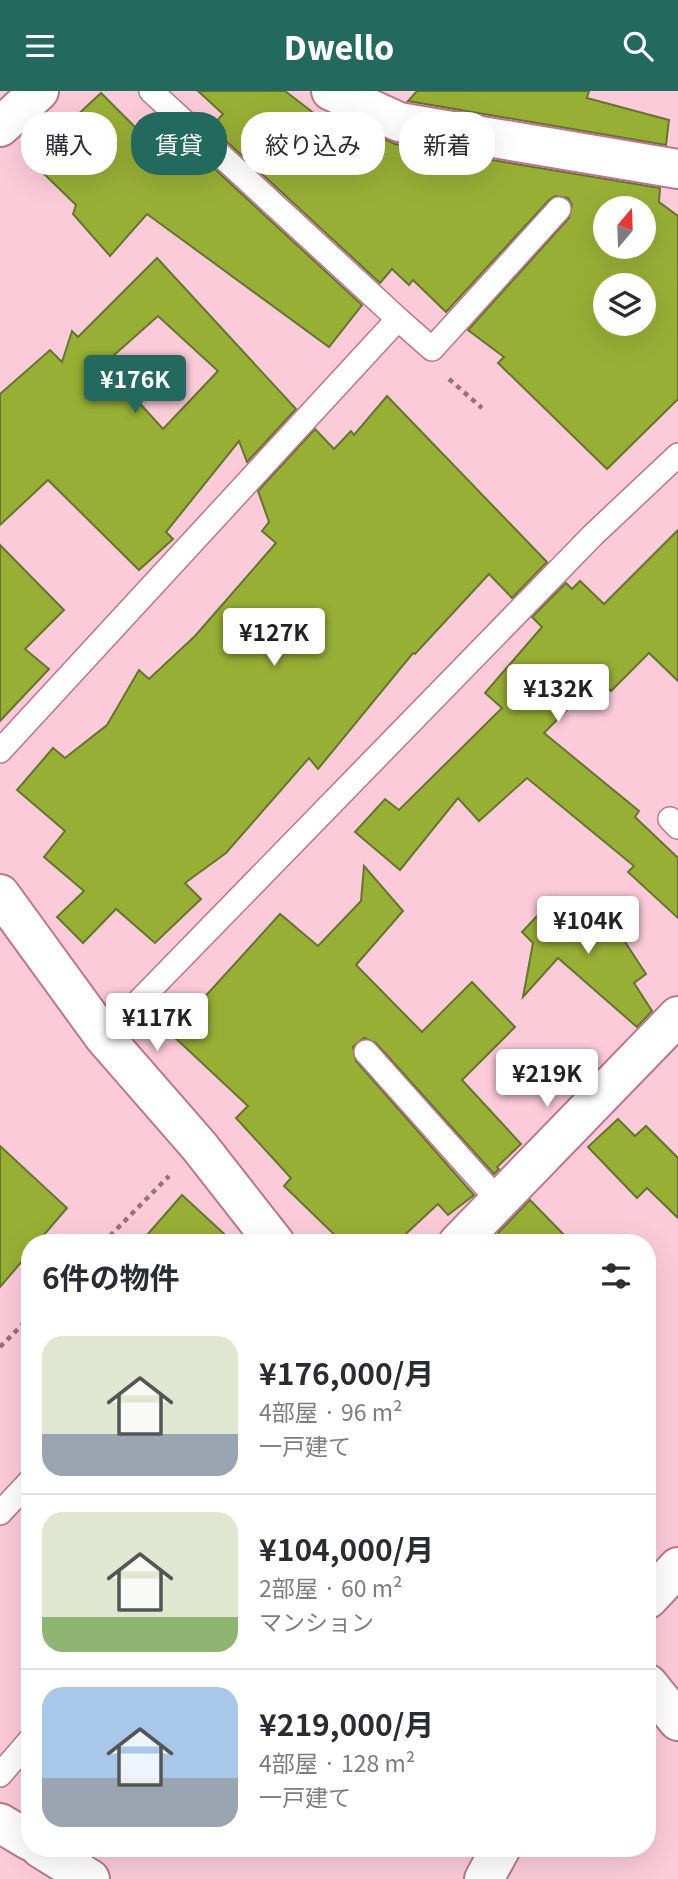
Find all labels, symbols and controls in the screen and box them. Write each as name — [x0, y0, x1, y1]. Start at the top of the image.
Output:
text: Dwello — [284, 23, 394, 69]
icon: menu — [21, 27, 59, 65]
icon: search — [619, 27, 657, 65]
chip: 購入 — [21, 112, 117, 175]
chip: 賃貸 — [131, 112, 227, 175]
chip: 絞り込み — [241, 112, 385, 175]
chip: 新着 — [399, 112, 495, 175]
north arrow — [593, 196, 656, 259]
map controls — [593, 196, 656, 336]
button: layers — [593, 273, 656, 336]
pin: ¥176K — [86, 355, 184, 415]
text: ¥176K — [100, 361, 170, 395]
pin: ¥127K — [225, 609, 323, 668]
text: ¥127K — [239, 614, 309, 648]
pin: ¥132K — [509, 665, 607, 724]
text: ¥132K — [523, 670, 593, 704]
pin: ¥104K — [539, 897, 637, 956]
text: ¥104K — [553, 902, 623, 936]
pin: ¥117K — [108, 993, 206, 1053]
text: ¥117K — [122, 999, 192, 1033]
pin: ¥219K — [498, 1049, 596, 1109]
text: ¥219K — [512, 1055, 582, 1089]
text: 6件の物件 — [42, 1254, 180, 1298]
icon: filters — [597, 1257, 635, 1295]
text: ¥176,000/月 — [259, 1350, 434, 1394]
icon: home — [98, 1364, 182, 1448]
text: 4部屋 · 96 m² — [259, 1394, 402, 1428]
text: 一戸建て — [259, 1428, 351, 1462]
text: ¥104,000/月 — [259, 1526, 434, 1570]
icon: home — [98, 1540, 182, 1624]
text: 2部屋 · 60 m² — [259, 1570, 402, 1604]
text: マンション — [259, 1604, 374, 1638]
text: ¥219,000/月 — [259, 1701, 434, 1745]
icon: home — [98, 1715, 182, 1799]
text: 4部屋 · 128 m² — [259, 1745, 415, 1779]
text: 一戸建て — [259, 1779, 351, 1813]

